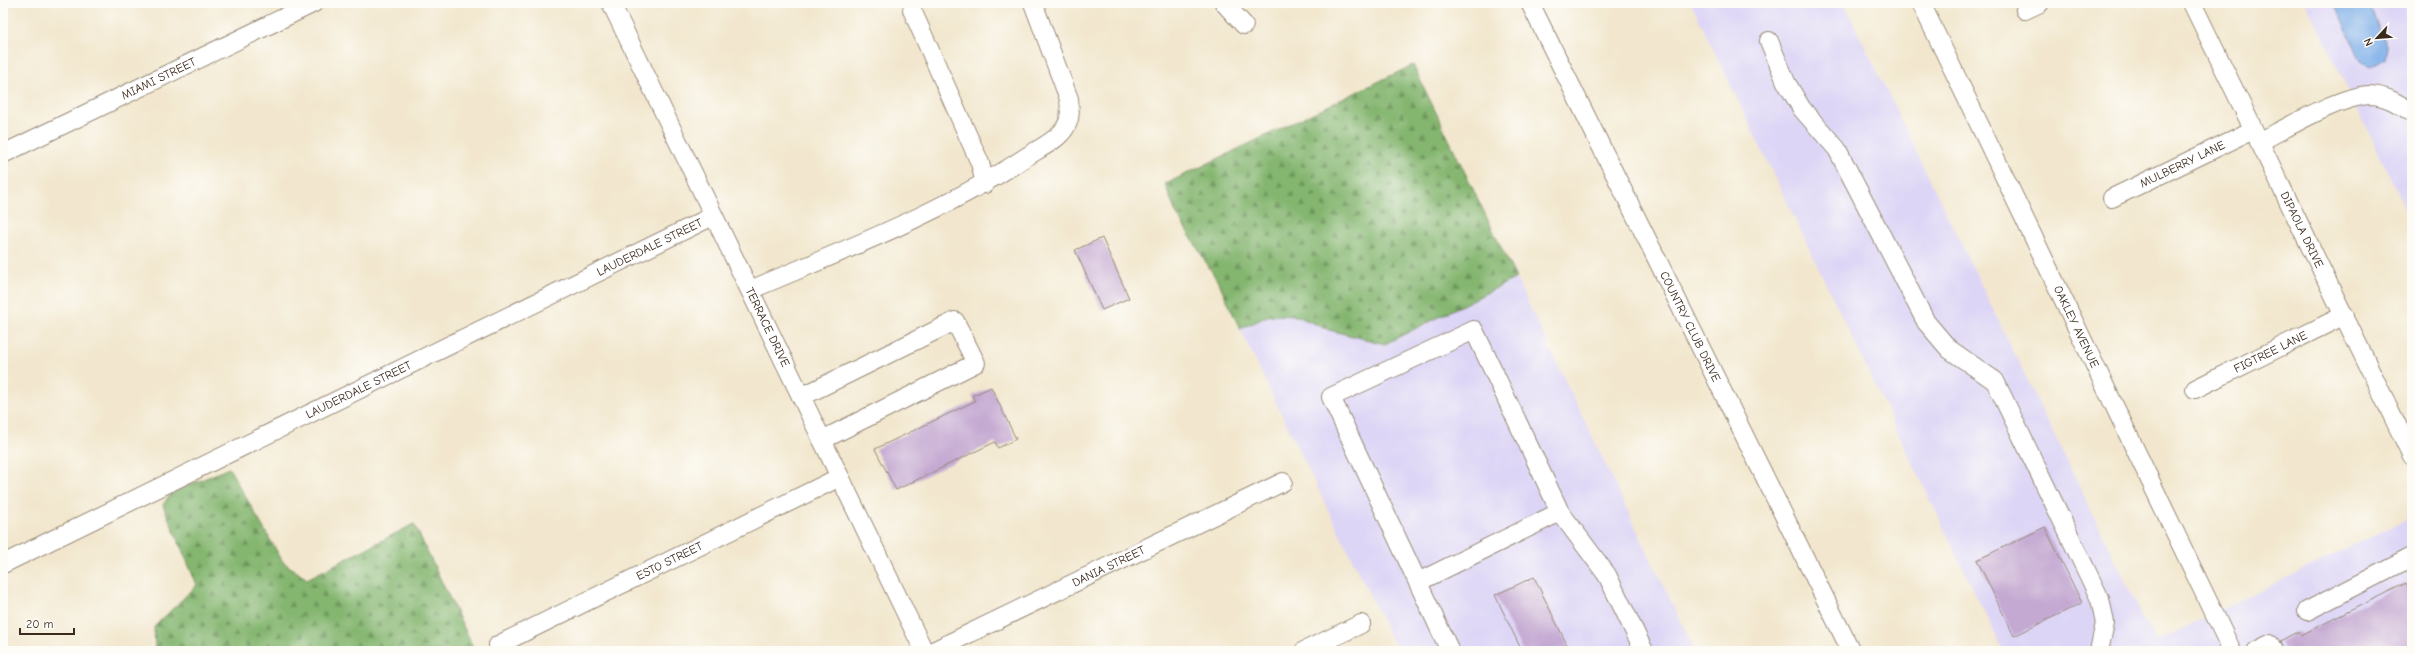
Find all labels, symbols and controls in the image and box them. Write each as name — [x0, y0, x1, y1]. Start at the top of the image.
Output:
north arrow — [2357, 18, 2397, 58]
text: N — [2361, 36, 2376, 48]
street label: MIAMI STREET — [119, 54, 199, 103]
street label: MULBERRY LANE — [2137, 138, 2227, 191]
street label: DIPAOLA DRIVE — [2278, 189, 2327, 270]
street label: LAUDERDALE STREET — [594, 215, 705, 279]
street label: COUNTRY CLUB DRIVE — [1657, 269, 1724, 384]
street label: OAKLEY AVENUE — [2051, 283, 2102, 370]
street label: TERRACE DRIVE — [742, 285, 793, 369]
street label: FIGTREE LANE — [2231, 328, 2309, 376]
street label: LAUDERDALE STREET — [303, 358, 414, 422]
street label: ESTO STREET — [634, 538, 705, 583]
street label: DANIA STREET — [1070, 542, 1148, 590]
scale bar — [20, 610, 74, 636]
text: 20 m — [26, 617, 54, 631]

